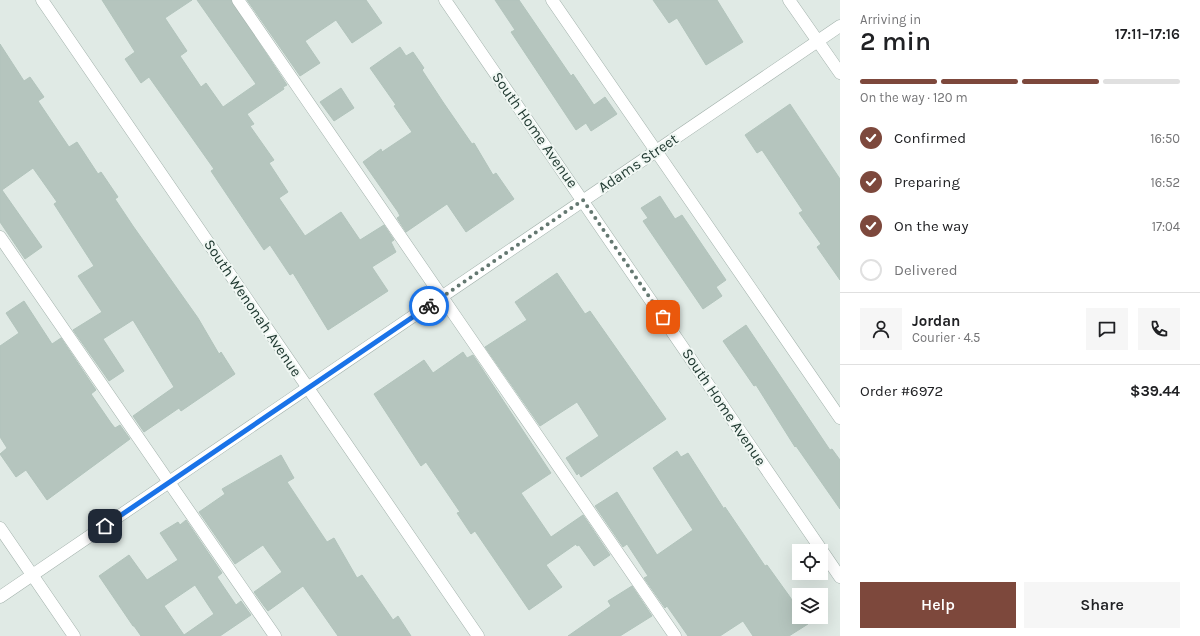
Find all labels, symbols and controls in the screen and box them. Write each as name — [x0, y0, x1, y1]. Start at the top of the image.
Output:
text: Arriving in — [860, 12, 921, 27]
text: 17:11–17:16 — [1115, 25, 1180, 43]
text: 2 min — [860, 26, 931, 57]
street label: South Home Avenue — [488, 69, 582, 191]
text: On the way · 120 m — [860, 90, 968, 105]
icon: check — [860, 127, 882, 149]
text: Confirmed — [894, 129, 966, 147]
street label: Adams Street — [595, 130, 682, 196]
text: 16:50 — [1150, 131, 1180, 146]
icon: check — [860, 171, 882, 193]
text: Preparing — [894, 173, 960, 191]
text: 16:52 — [1150, 175, 1180, 190]
icon: check — [860, 215, 882, 237]
text: On the way — [894, 217, 968, 235]
text: 17:04 — [1152, 219, 1180, 234]
street label: South Wenonah Avenue — [200, 236, 306, 380]
text: Delivered — [894, 261, 958, 279]
courier — [409, 286, 449, 326]
icon: bike — [418, 295, 440, 317]
pin — [646, 300, 680, 334]
icon: bag — [652, 306, 674, 328]
button: person — [860, 308, 902, 350]
button: chat — [1086, 308, 1128, 350]
button: phone — [1138, 308, 1180, 350]
text: Jordan — [912, 312, 960, 330]
text: Courier · 4.5 — [912, 330, 980, 345]
street label: South Home Avenue — [678, 345, 770, 469]
text: Order #6972 — [860, 382, 943, 400]
text: $39.44 — [1130, 382, 1180, 400]
pin — [88, 509, 122, 543]
icon: home — [94, 515, 116, 537]
map controls — [792, 544, 828, 624]
button: locate — [792, 544, 828, 580]
button: Help — [860, 582, 1016, 628]
button: Share — [1024, 582, 1180, 628]
button: layers — [792, 588, 828, 624]

